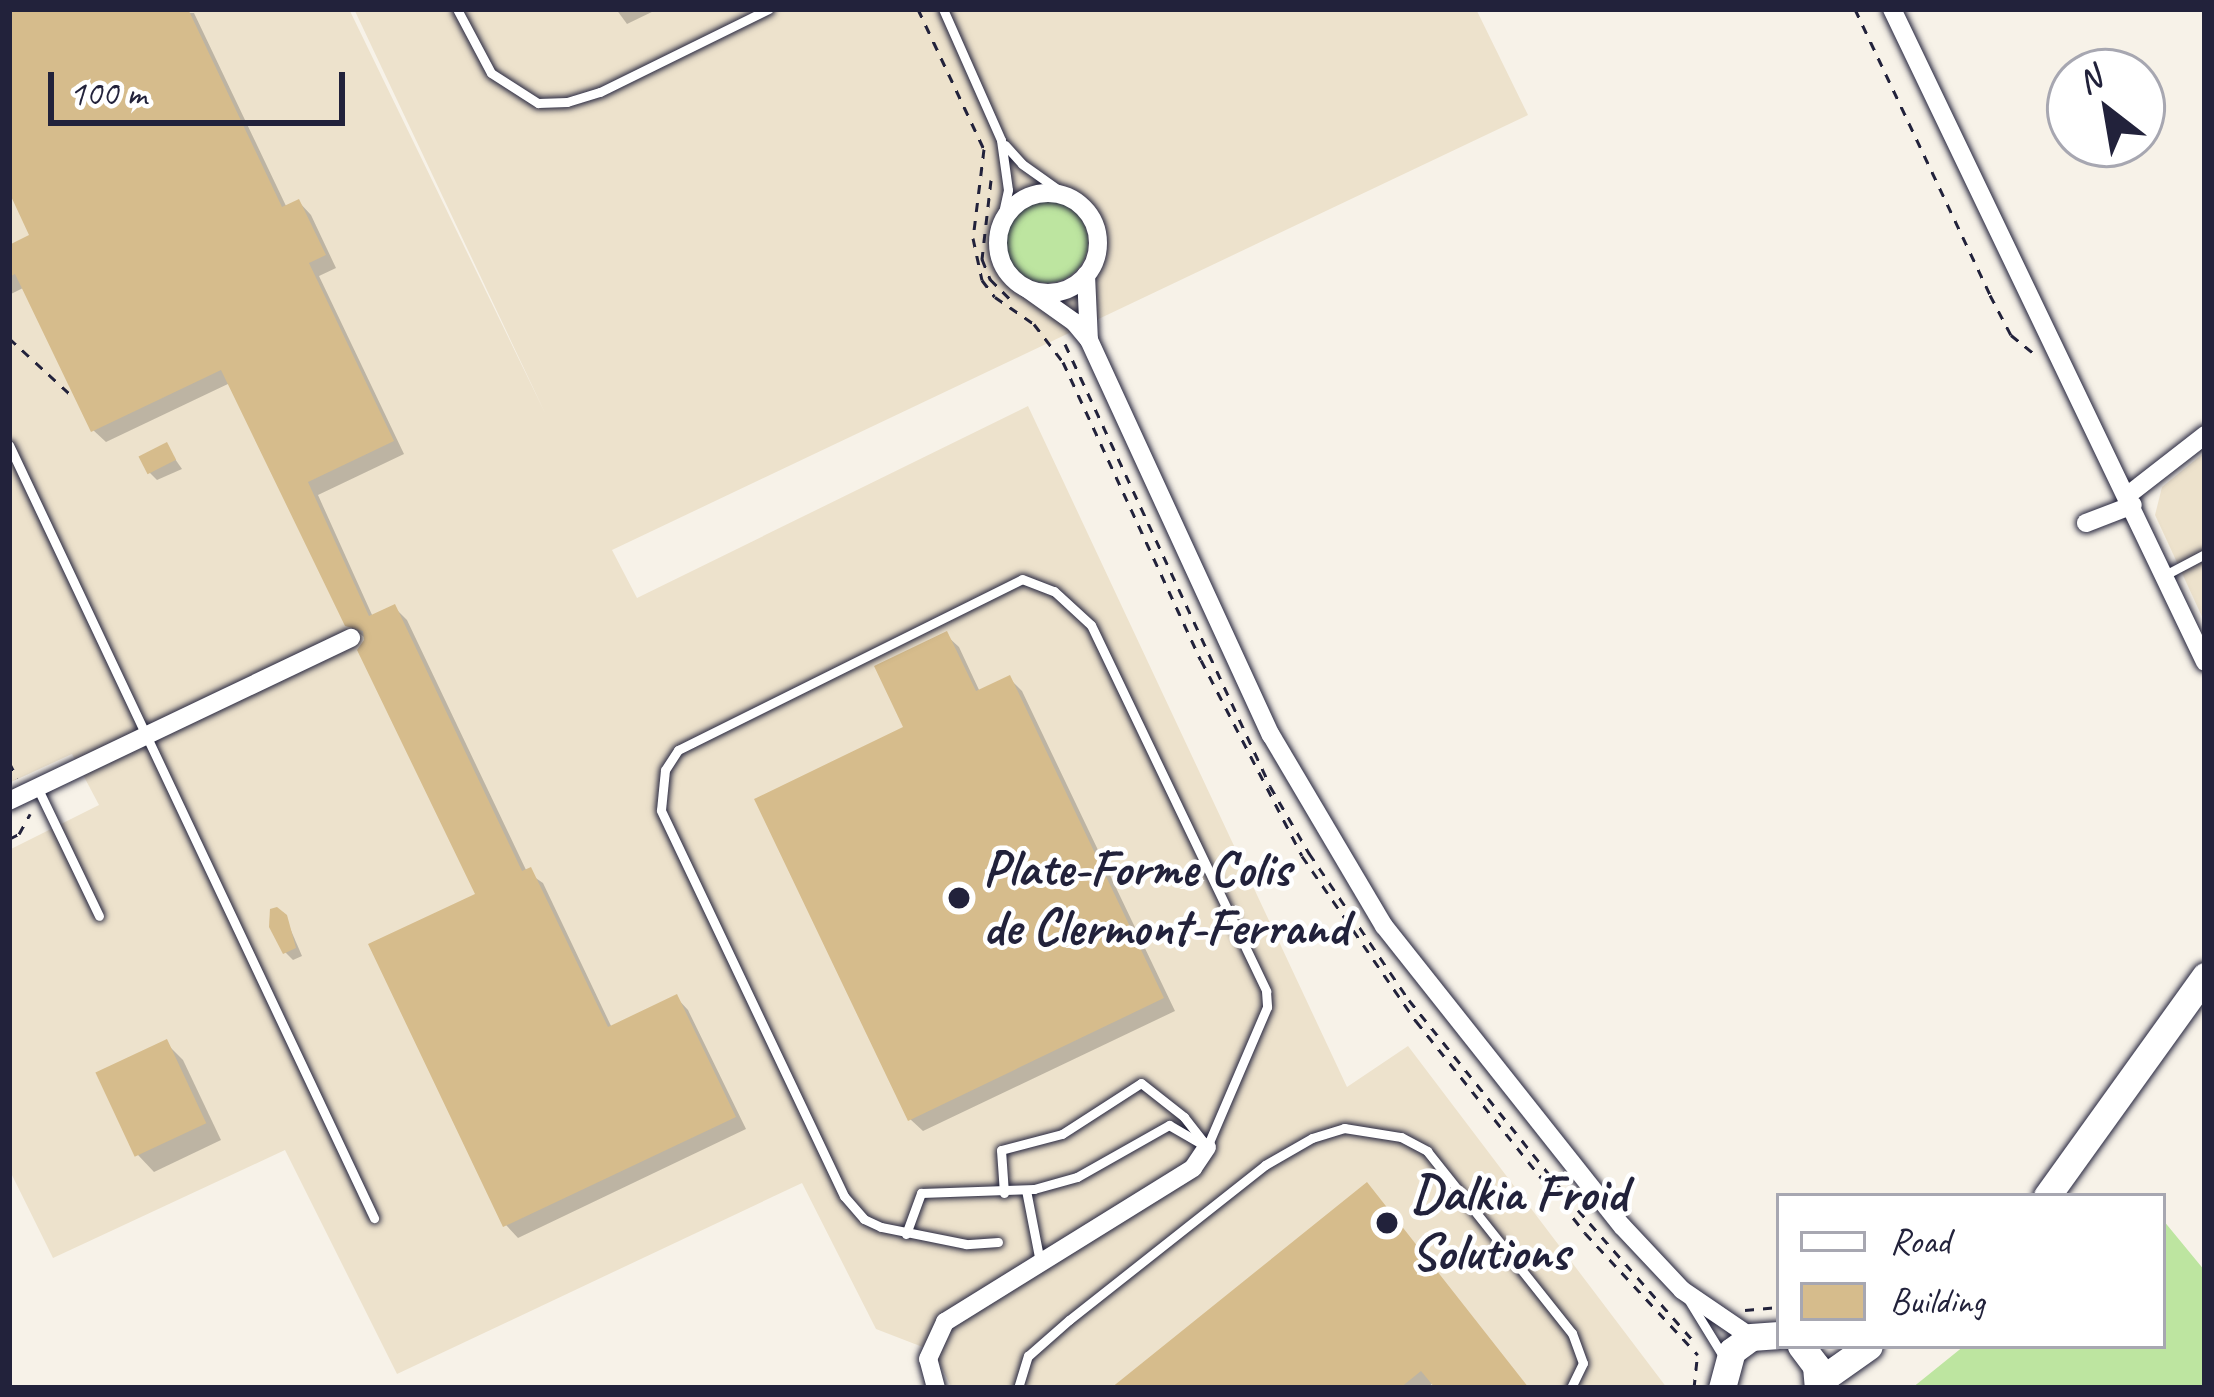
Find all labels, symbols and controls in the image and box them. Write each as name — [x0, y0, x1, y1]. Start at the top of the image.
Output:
scale bar — [54, 48, 351, 122]
north arrow — [2046, 48, 2166, 168]
text: N — [2069, 56, 2109, 103]
text: 100 m — [69, 70, 146, 116]
place label: Plate-Forme Colis de Clermont-Ferrand — [983, 838, 1348, 958]
marker: Plate-Forme Colis de Clermont-Ferrand — [946, 885, 972, 911]
place label: Dalkia Froid Solutions — [1411, 1163, 1626, 1283]
legend — [1776, 1193, 2166, 1349]
marker: Dalkia Froid Solutions — [1374, 1210, 1400, 1236]
text: Road — [1890, 1218, 1950, 1264]
text: Building — [1890, 1278, 1985, 1324]

